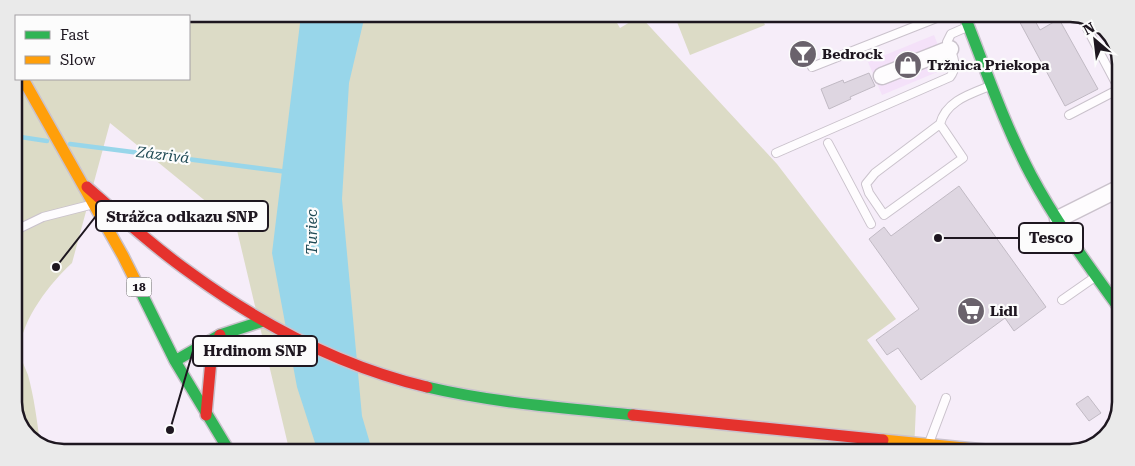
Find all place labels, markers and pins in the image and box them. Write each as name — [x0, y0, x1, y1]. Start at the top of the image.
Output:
bar icon: Bedrock — [788, 39, 818, 69]
place label: Bedrock — [822, 46, 883, 62]
shop icon: Tržnica Priekopa — [893, 50, 923, 80]
place label: Tržnica Priekopa — [927, 57, 1050, 73]
callout: Strážca odkazu SNP — [96, 201, 268, 231]
callout: Tesco — [1019, 223, 1083, 253]
supermarket icon: Lidl — [956, 296, 986, 326]
place label: Lidl — [990, 303, 1018, 319]
callout: Hrdinom SNP — [193, 336, 317, 366]

